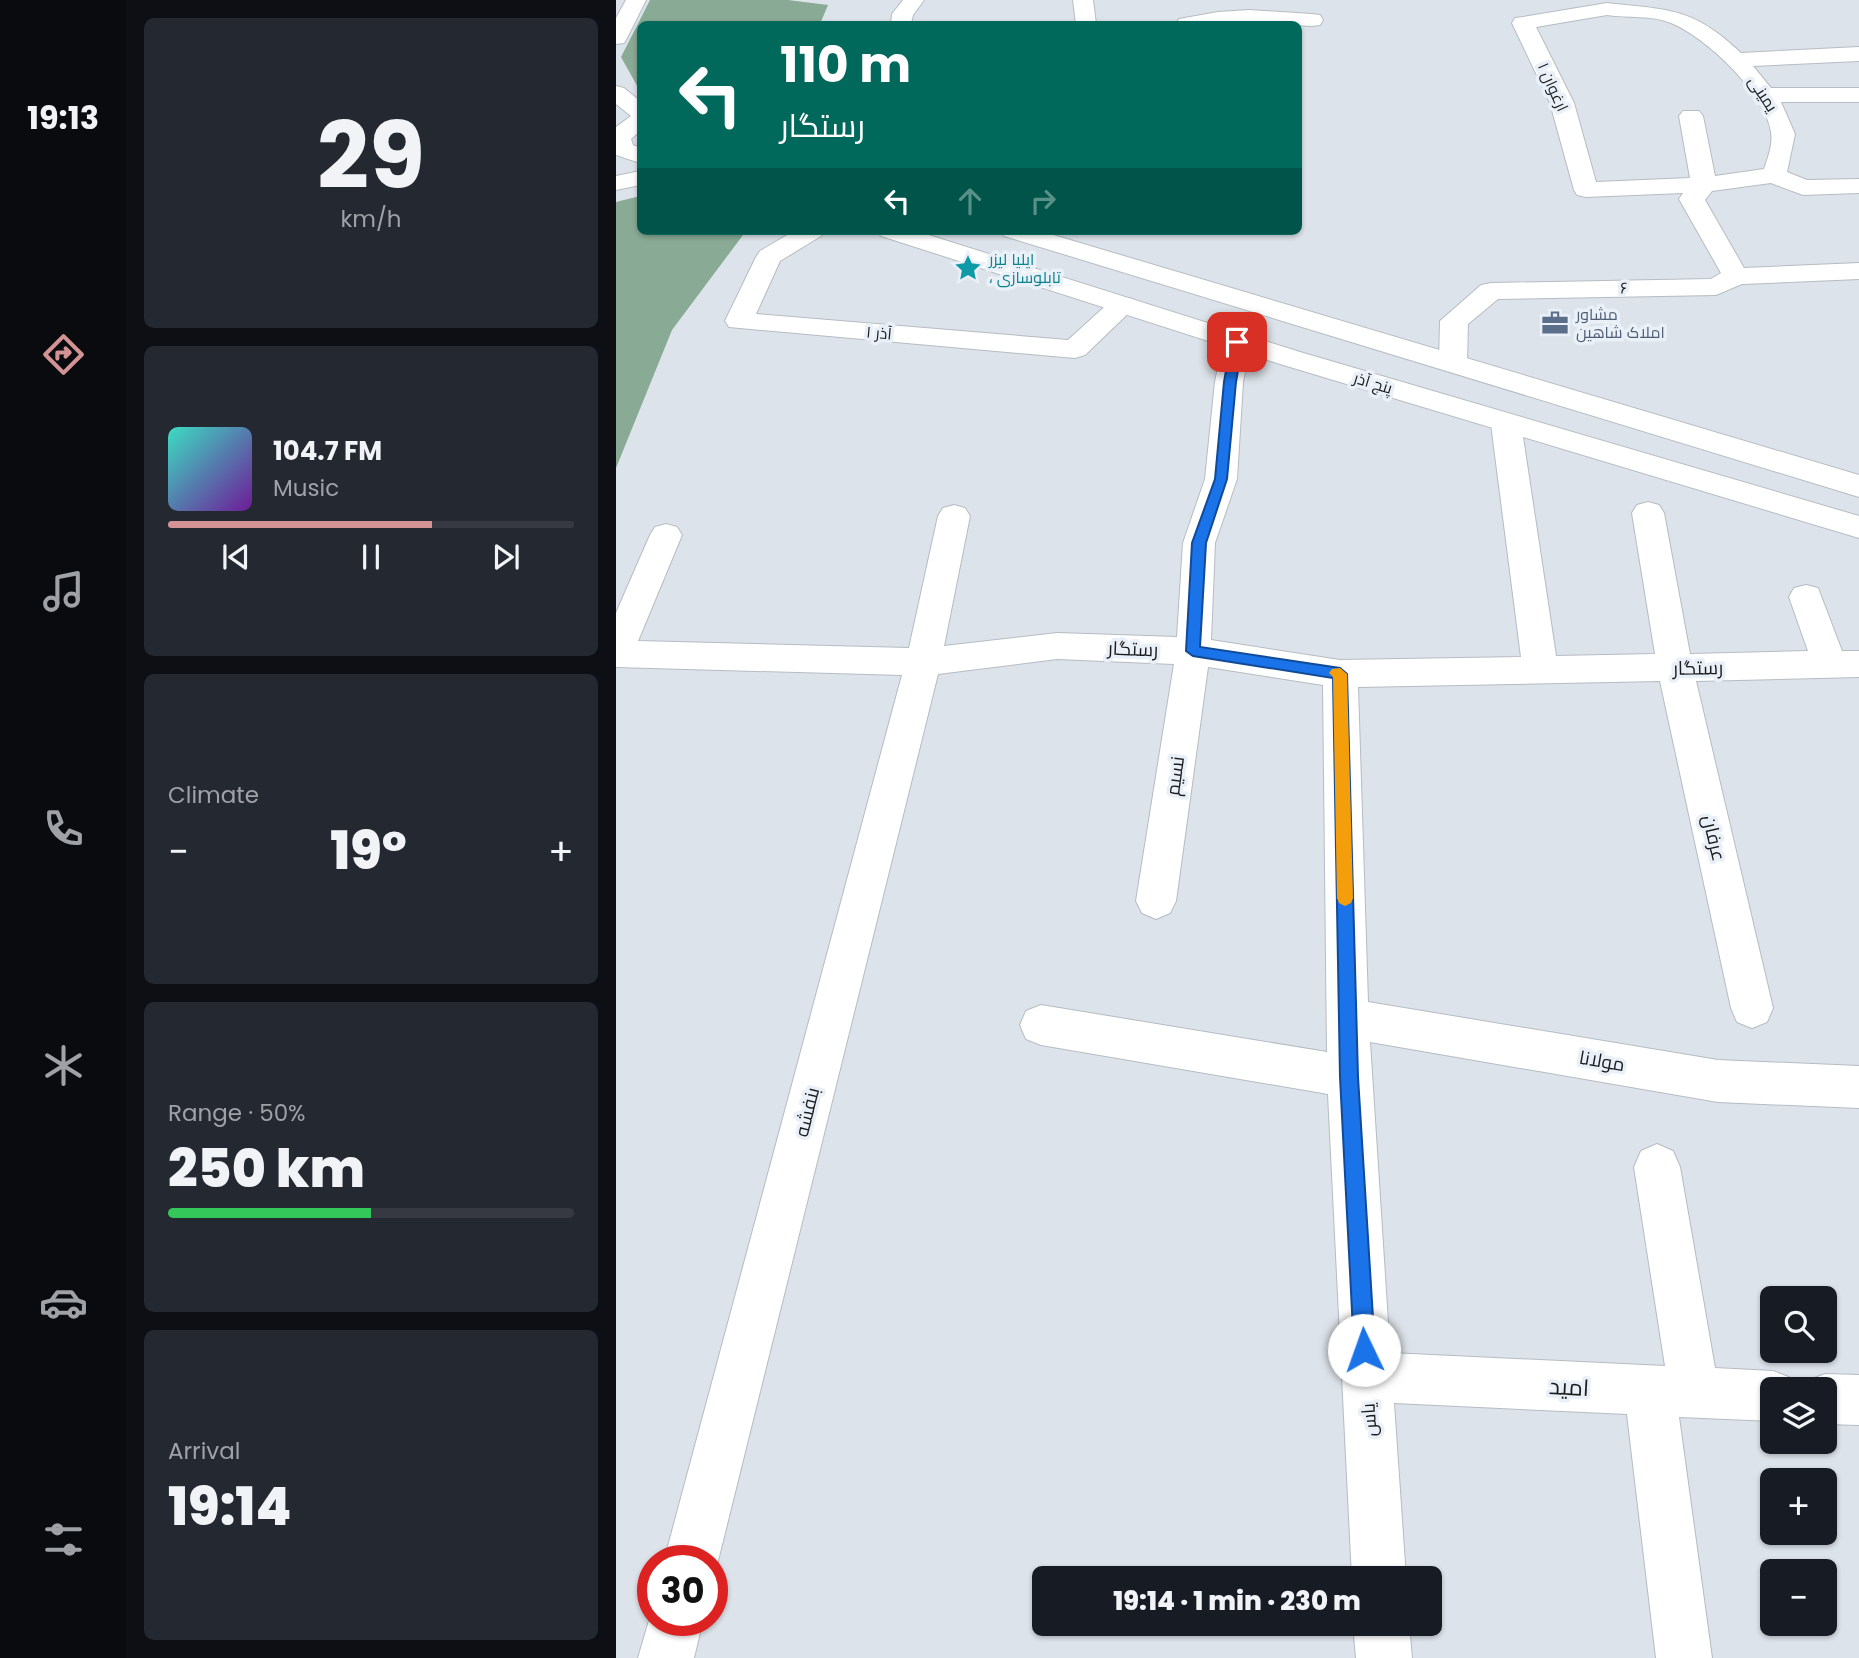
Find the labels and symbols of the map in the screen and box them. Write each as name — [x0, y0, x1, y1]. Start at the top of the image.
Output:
street label: ارغوان ۱ — [1532, 59, 1574, 115]
street label: یمینی — [1743, 72, 1784, 117]
place label: ایلیا لیزر ، تابلوسازی — [988, 248, 1061, 289]
place icon: ایلیا لیزر ، تابلوسازی — [953, 253, 983, 283]
street label: ۶ — [1620, 276, 1628, 300]
place label: مشاور املاک شاهین — [1575, 303, 1665, 344]
office icon: مشاور املاک شاهین — [1540, 308, 1570, 338]
pin — [1207, 312, 1267, 372]
street label: آذر ۱ — [865, 320, 893, 346]
street label: پنج آذر — [1350, 366, 1396, 400]
street label: رستگار — [1106, 635, 1159, 663]
street label: رستگار — [1672, 654, 1723, 682]
street label: نسیم — [1159, 755, 1191, 797]
street label: عرفان — [1696, 812, 1732, 864]
street label: مولانا — [1577, 1044, 1627, 1078]
street label: بنفشه — [788, 1084, 826, 1140]
position arrow — [1327, 1313, 1401, 1387]
street label: امید — [1548, 1370, 1590, 1404]
street label: یاس — [1354, 1402, 1384, 1438]
speed limit sign: 30 — [637, 1545, 728, 1636]

